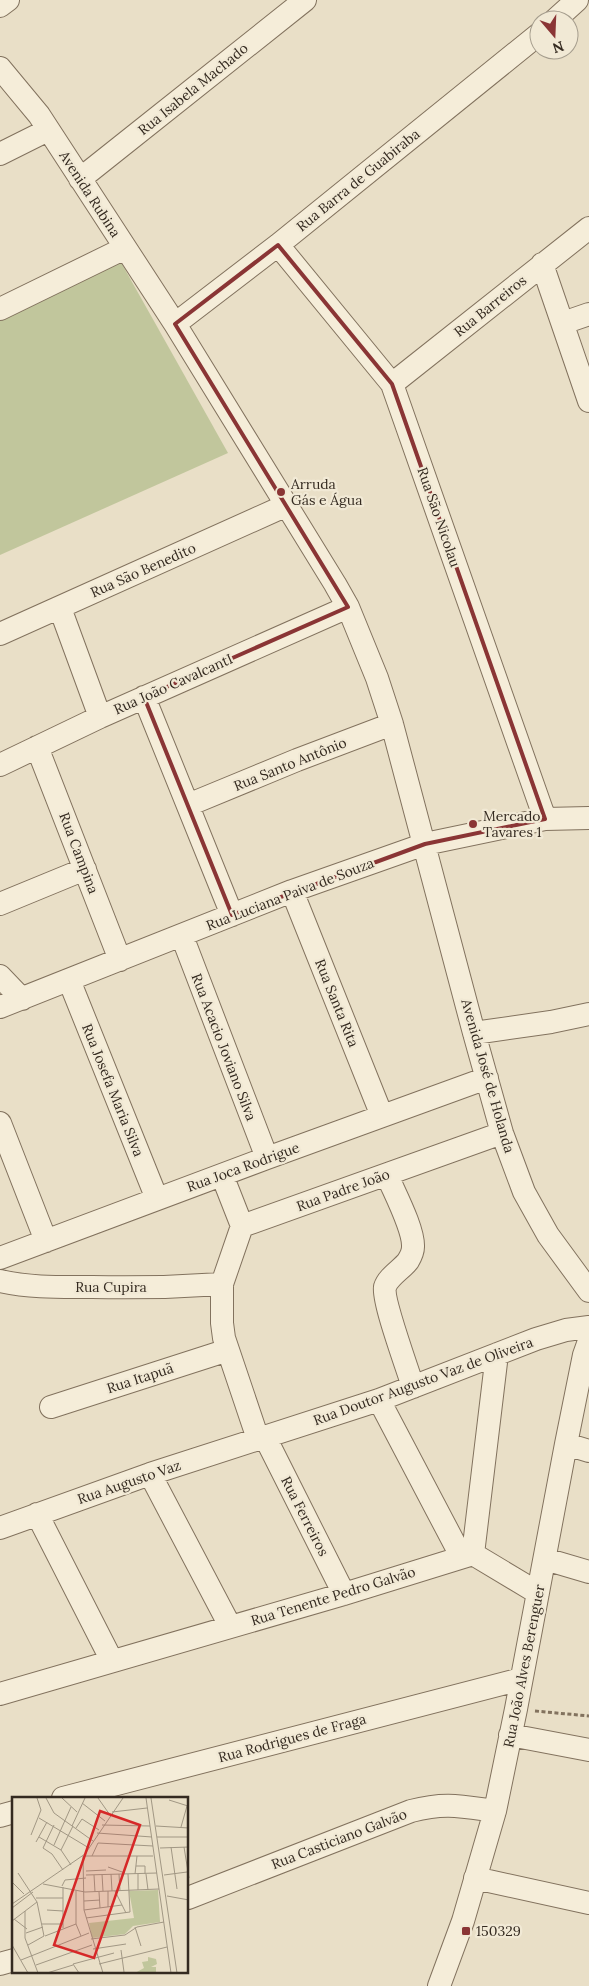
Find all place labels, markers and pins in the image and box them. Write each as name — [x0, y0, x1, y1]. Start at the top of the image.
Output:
place label: Arruda Gás e Água — [290, 475, 362, 509]
marker: Arruda Gás e Água — [275, 486, 287, 498]
place label: Mercado Tavares 1 — [483, 807, 542, 841]
marker: Mercado Tavares 1 — [467, 818, 479, 830]
place label: 150329 — [476, 1922, 521, 1940]
marker: 150329 — [460, 1925, 472, 1937]

